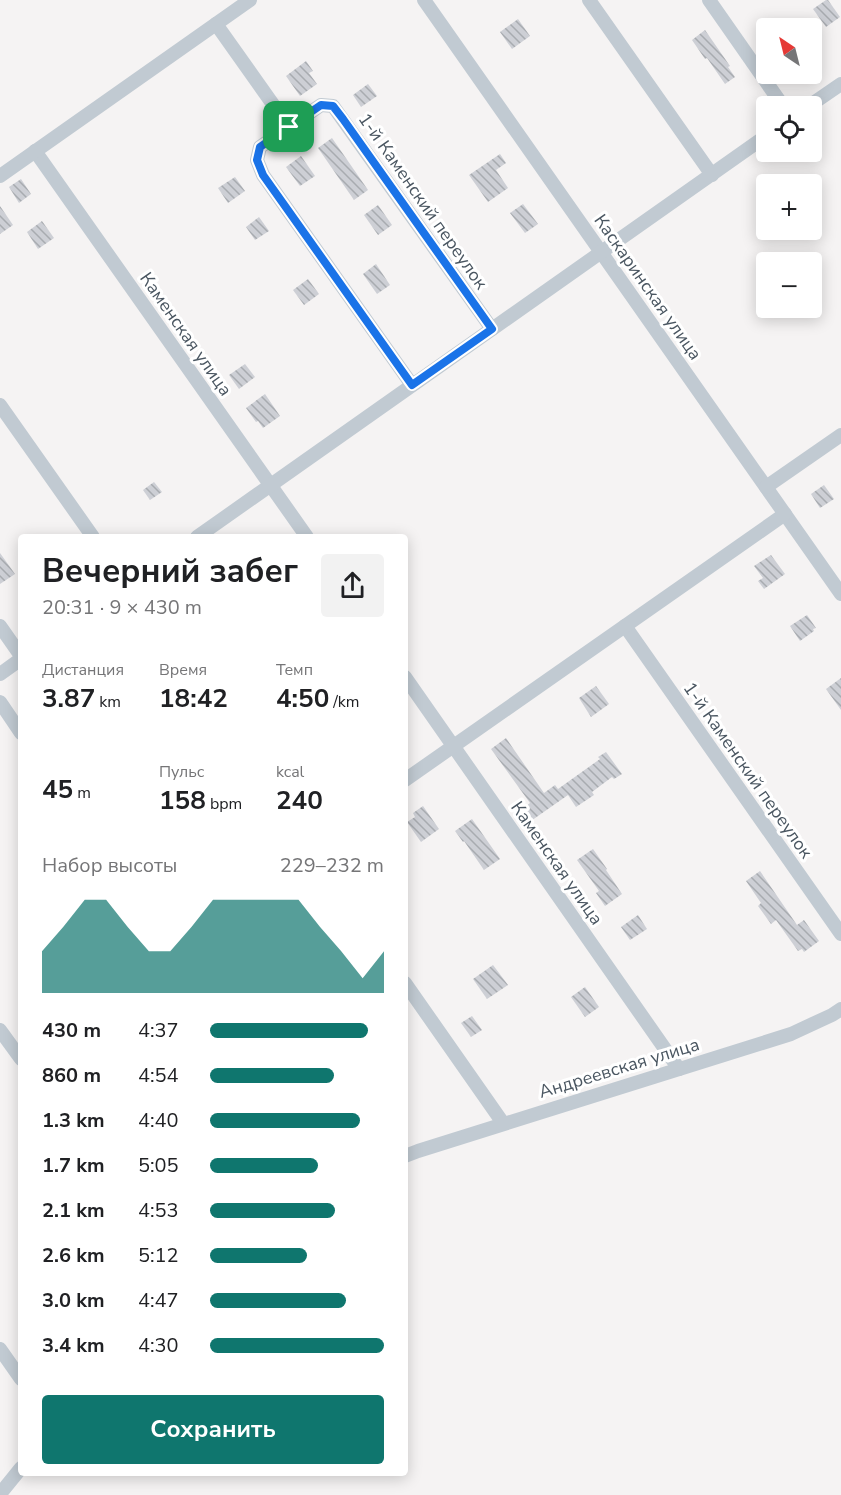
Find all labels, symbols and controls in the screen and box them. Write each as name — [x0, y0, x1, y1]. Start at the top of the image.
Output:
north arrow — [756, 18, 822, 84]
map controls — [756, 18, 822, 318]
button: locate — [756, 96, 822, 162]
pin — [263, 101, 314, 152]
street label: 1-й Каменский переулок — [353, 108, 493, 294]
icon: arrive — [272, 110, 305, 143]
button: + — [756, 174, 822, 240]
street label: Каскаринская улица — [589, 209, 707, 365]
button: − — [756, 252, 822, 318]
street label: Каменская улица — [134, 267, 238, 401]
text: Вечерний забег — [42, 549, 298, 594]
button: share — [321, 554, 384, 617]
text: 20:31 · 9 × 430 m — [42, 594, 202, 621]
text: Дистанция — [42, 659, 124, 681]
text: Время — [159, 659, 207, 681]
text: Темп — [276, 659, 313, 681]
street label: 1-й Каменский переулок — [678, 677, 818, 863]
text: 3.87 — [42, 681, 95, 716]
text: 18:42 — [159, 681, 228, 716]
text: 4:50 — [276, 681, 329, 716]
text: km — [95, 691, 121, 713]
text: /km — [329, 691, 360, 713]
text: Пульс — [159, 761, 204, 783]
text: kcal — [276, 761, 304, 783]
text: 45 — [42, 772, 73, 807]
text: m — [73, 782, 91, 804]
text: 158 — [159, 783, 206, 818]
text: 240 — [276, 783, 323, 818]
text: bpm — [206, 793, 242, 815]
street label: Каменская улица — [505, 796, 609, 930]
text: Набор высоты — [42, 852, 177, 879]
text: 229–232 m — [280, 852, 384, 879]
text: 430 m — [42, 1017, 101, 1044]
text: 4:37 — [138, 1017, 179, 1044]
street label: Андреевская улица — [536, 1032, 702, 1104]
text: 860 m — [42, 1062, 101, 1089]
text: 4:54 — [138, 1062, 179, 1089]
text: 1.3 km — [42, 1107, 105, 1134]
text: 4:40 — [138, 1107, 179, 1134]
text: 1.7 km — [42, 1152, 105, 1179]
text: 5:05 — [138, 1152, 179, 1179]
text: 2.1 km — [42, 1197, 105, 1224]
text: 4:53 — [138, 1197, 179, 1224]
text: 2.6 km — [42, 1242, 105, 1269]
text: 5:12 — [138, 1242, 179, 1269]
text: 3.0 km — [42, 1287, 105, 1314]
text: 4:47 — [138, 1287, 179, 1314]
text: 3.4 km — [42, 1332, 105, 1359]
text: 4:30 — [138, 1332, 179, 1359]
button: Сохранить — [42, 1395, 384, 1464]

